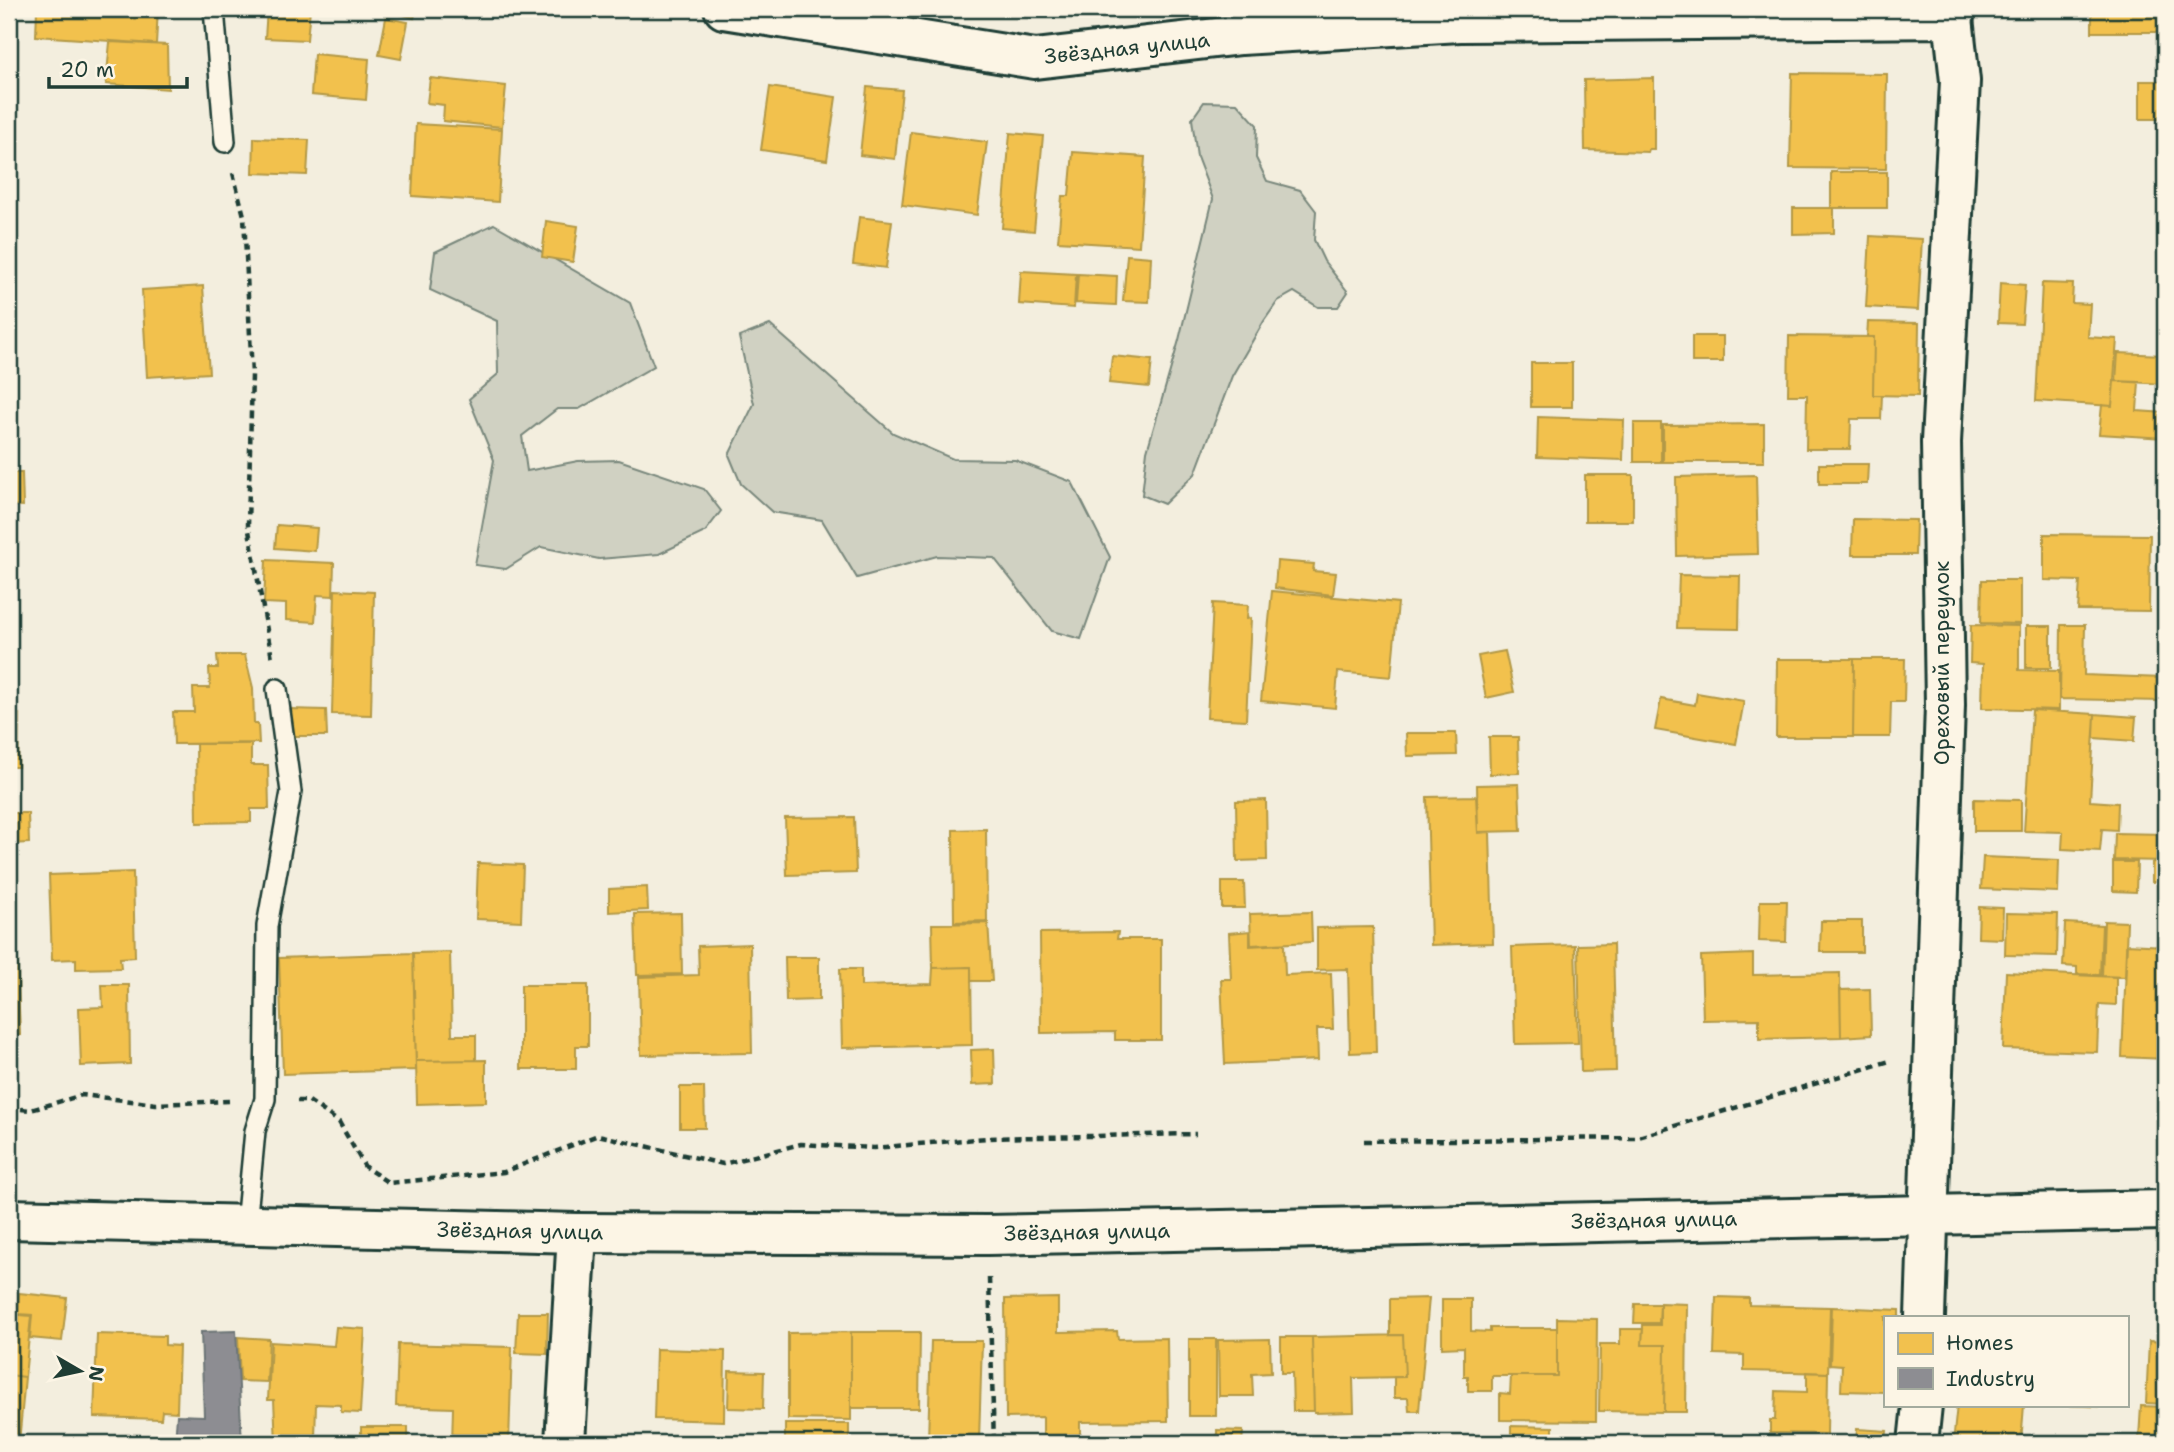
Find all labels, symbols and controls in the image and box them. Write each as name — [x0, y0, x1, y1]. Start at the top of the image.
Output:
street label: Звёздная улица — [1043, 25, 1211, 71]
scale bar — [49, 46, 187, 90]
text: 20 m — [60, 56, 114, 84]
street label: Ореховый переулок — [1928, 561, 1956, 765]
street label: Звёздная улица — [1571, 1205, 1737, 1235]
street label: Звёздная улица — [437, 1216, 603, 1246]
street label: Звёздная улица — [1004, 1217, 1170, 1247]
legend — [1884, 1316, 2128, 1406]
text: Homes — [1946, 1329, 2014, 1357]
north arrow — [46, 1336, 116, 1406]
text: N — [83, 1364, 110, 1383]
text: Industry — [1946, 1365, 2035, 1393]

